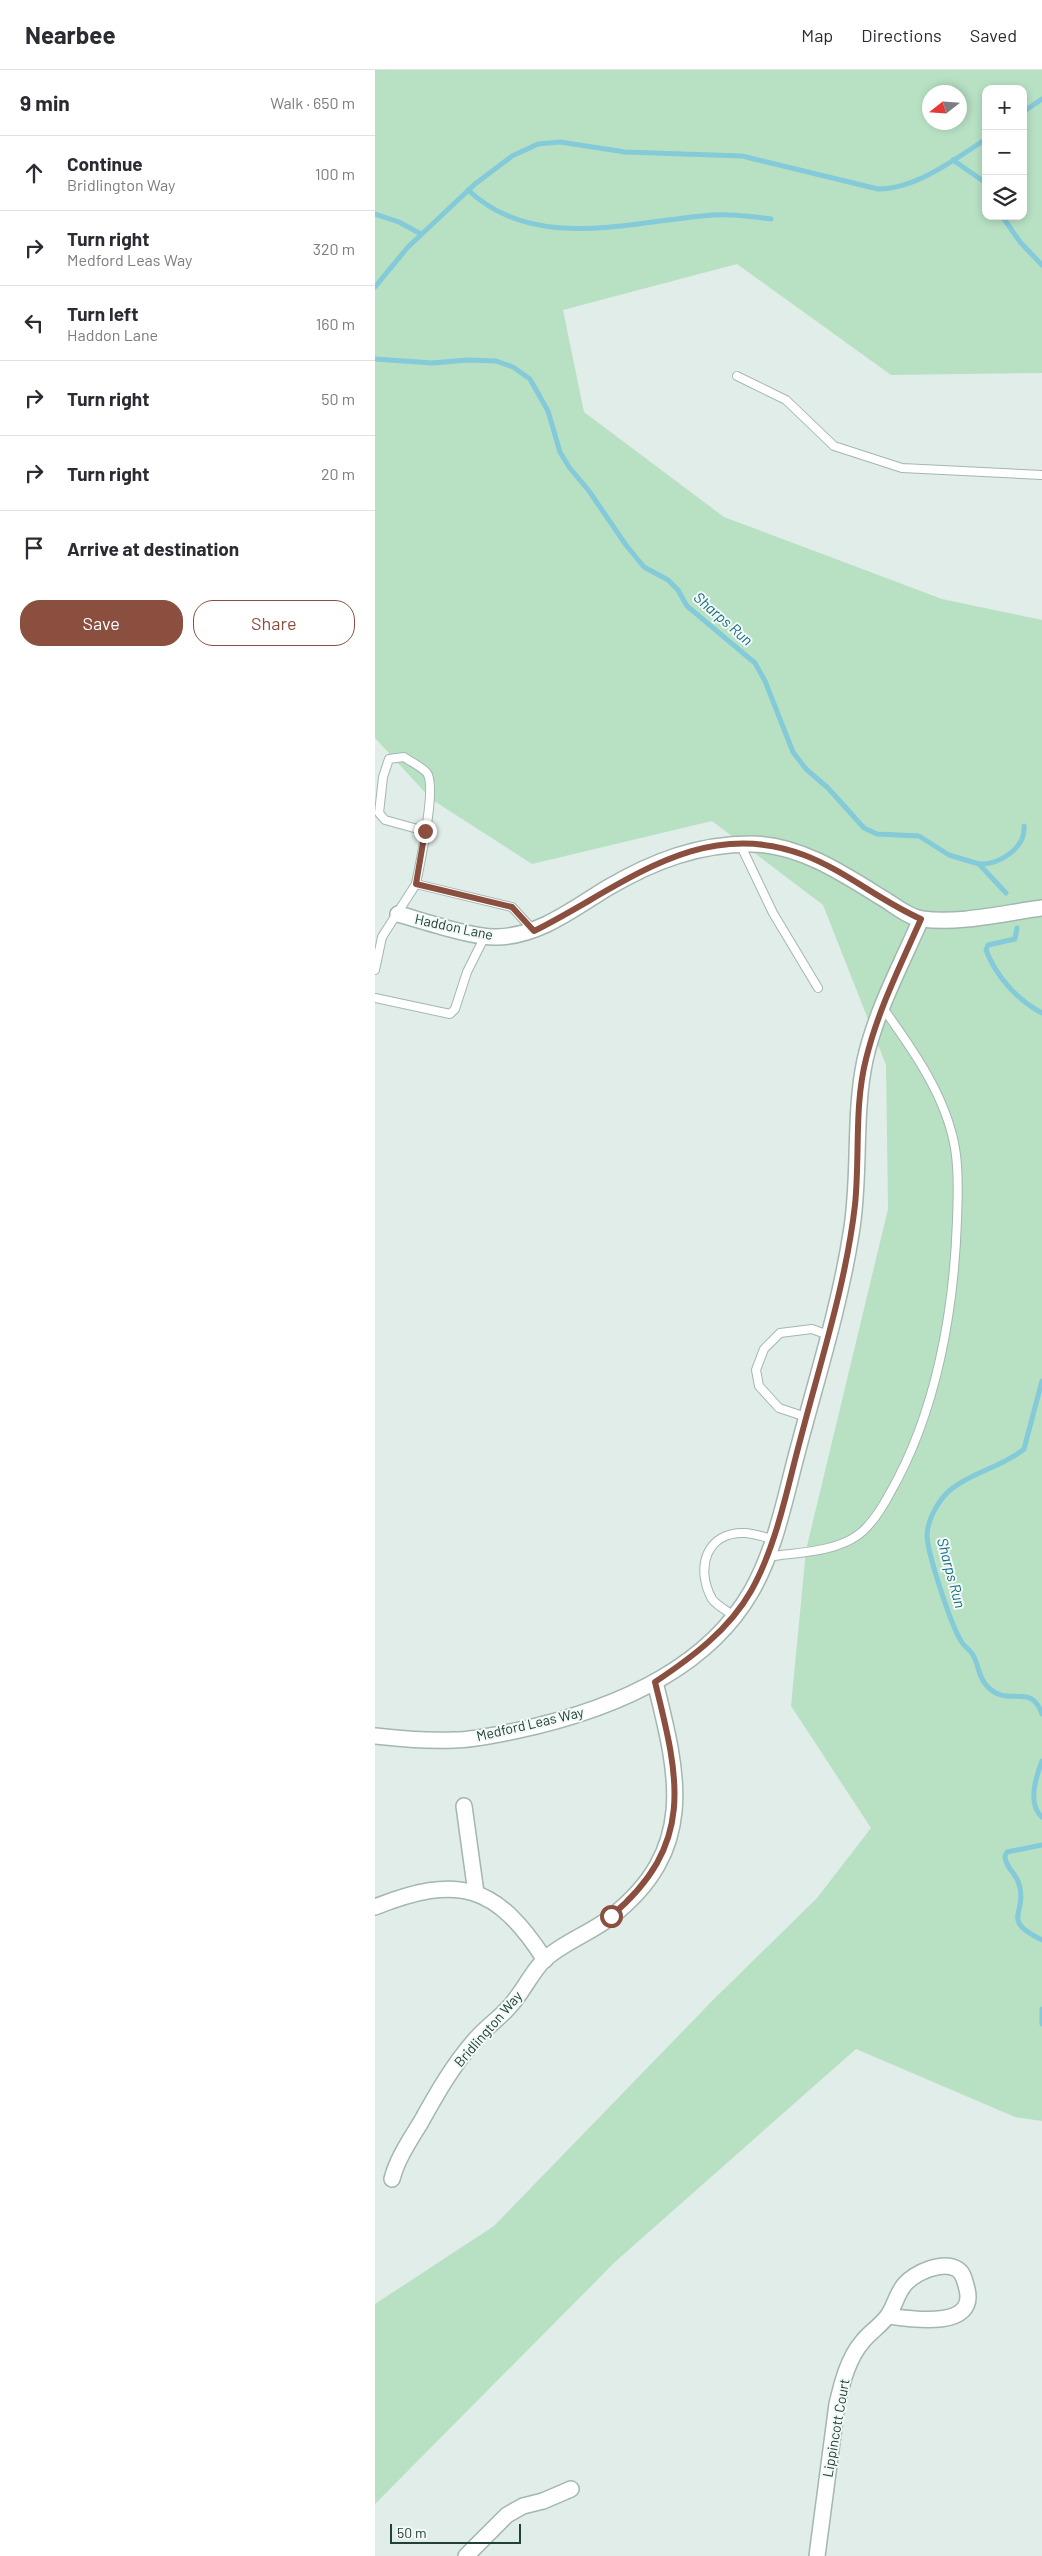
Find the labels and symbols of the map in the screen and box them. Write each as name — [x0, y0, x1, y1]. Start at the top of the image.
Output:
north arrow — [922, 85, 967, 130]
water label: Sharps Run — [691, 588, 757, 649]
route end — [414, 820, 437, 843]
street label: Haddon Lane — [413, 910, 495, 943]
water label: Sharps Run — [934, 1536, 970, 1610]
street label: Medford Leas Way — [475, 1703, 586, 1744]
route start — [600, 1905, 623, 1928]
street label: Bridlington Way — [450, 1987, 526, 2070]
street label: Lippincott Court — [818, 2377, 853, 2479]
scale bar — [390, 2521, 521, 2544]

